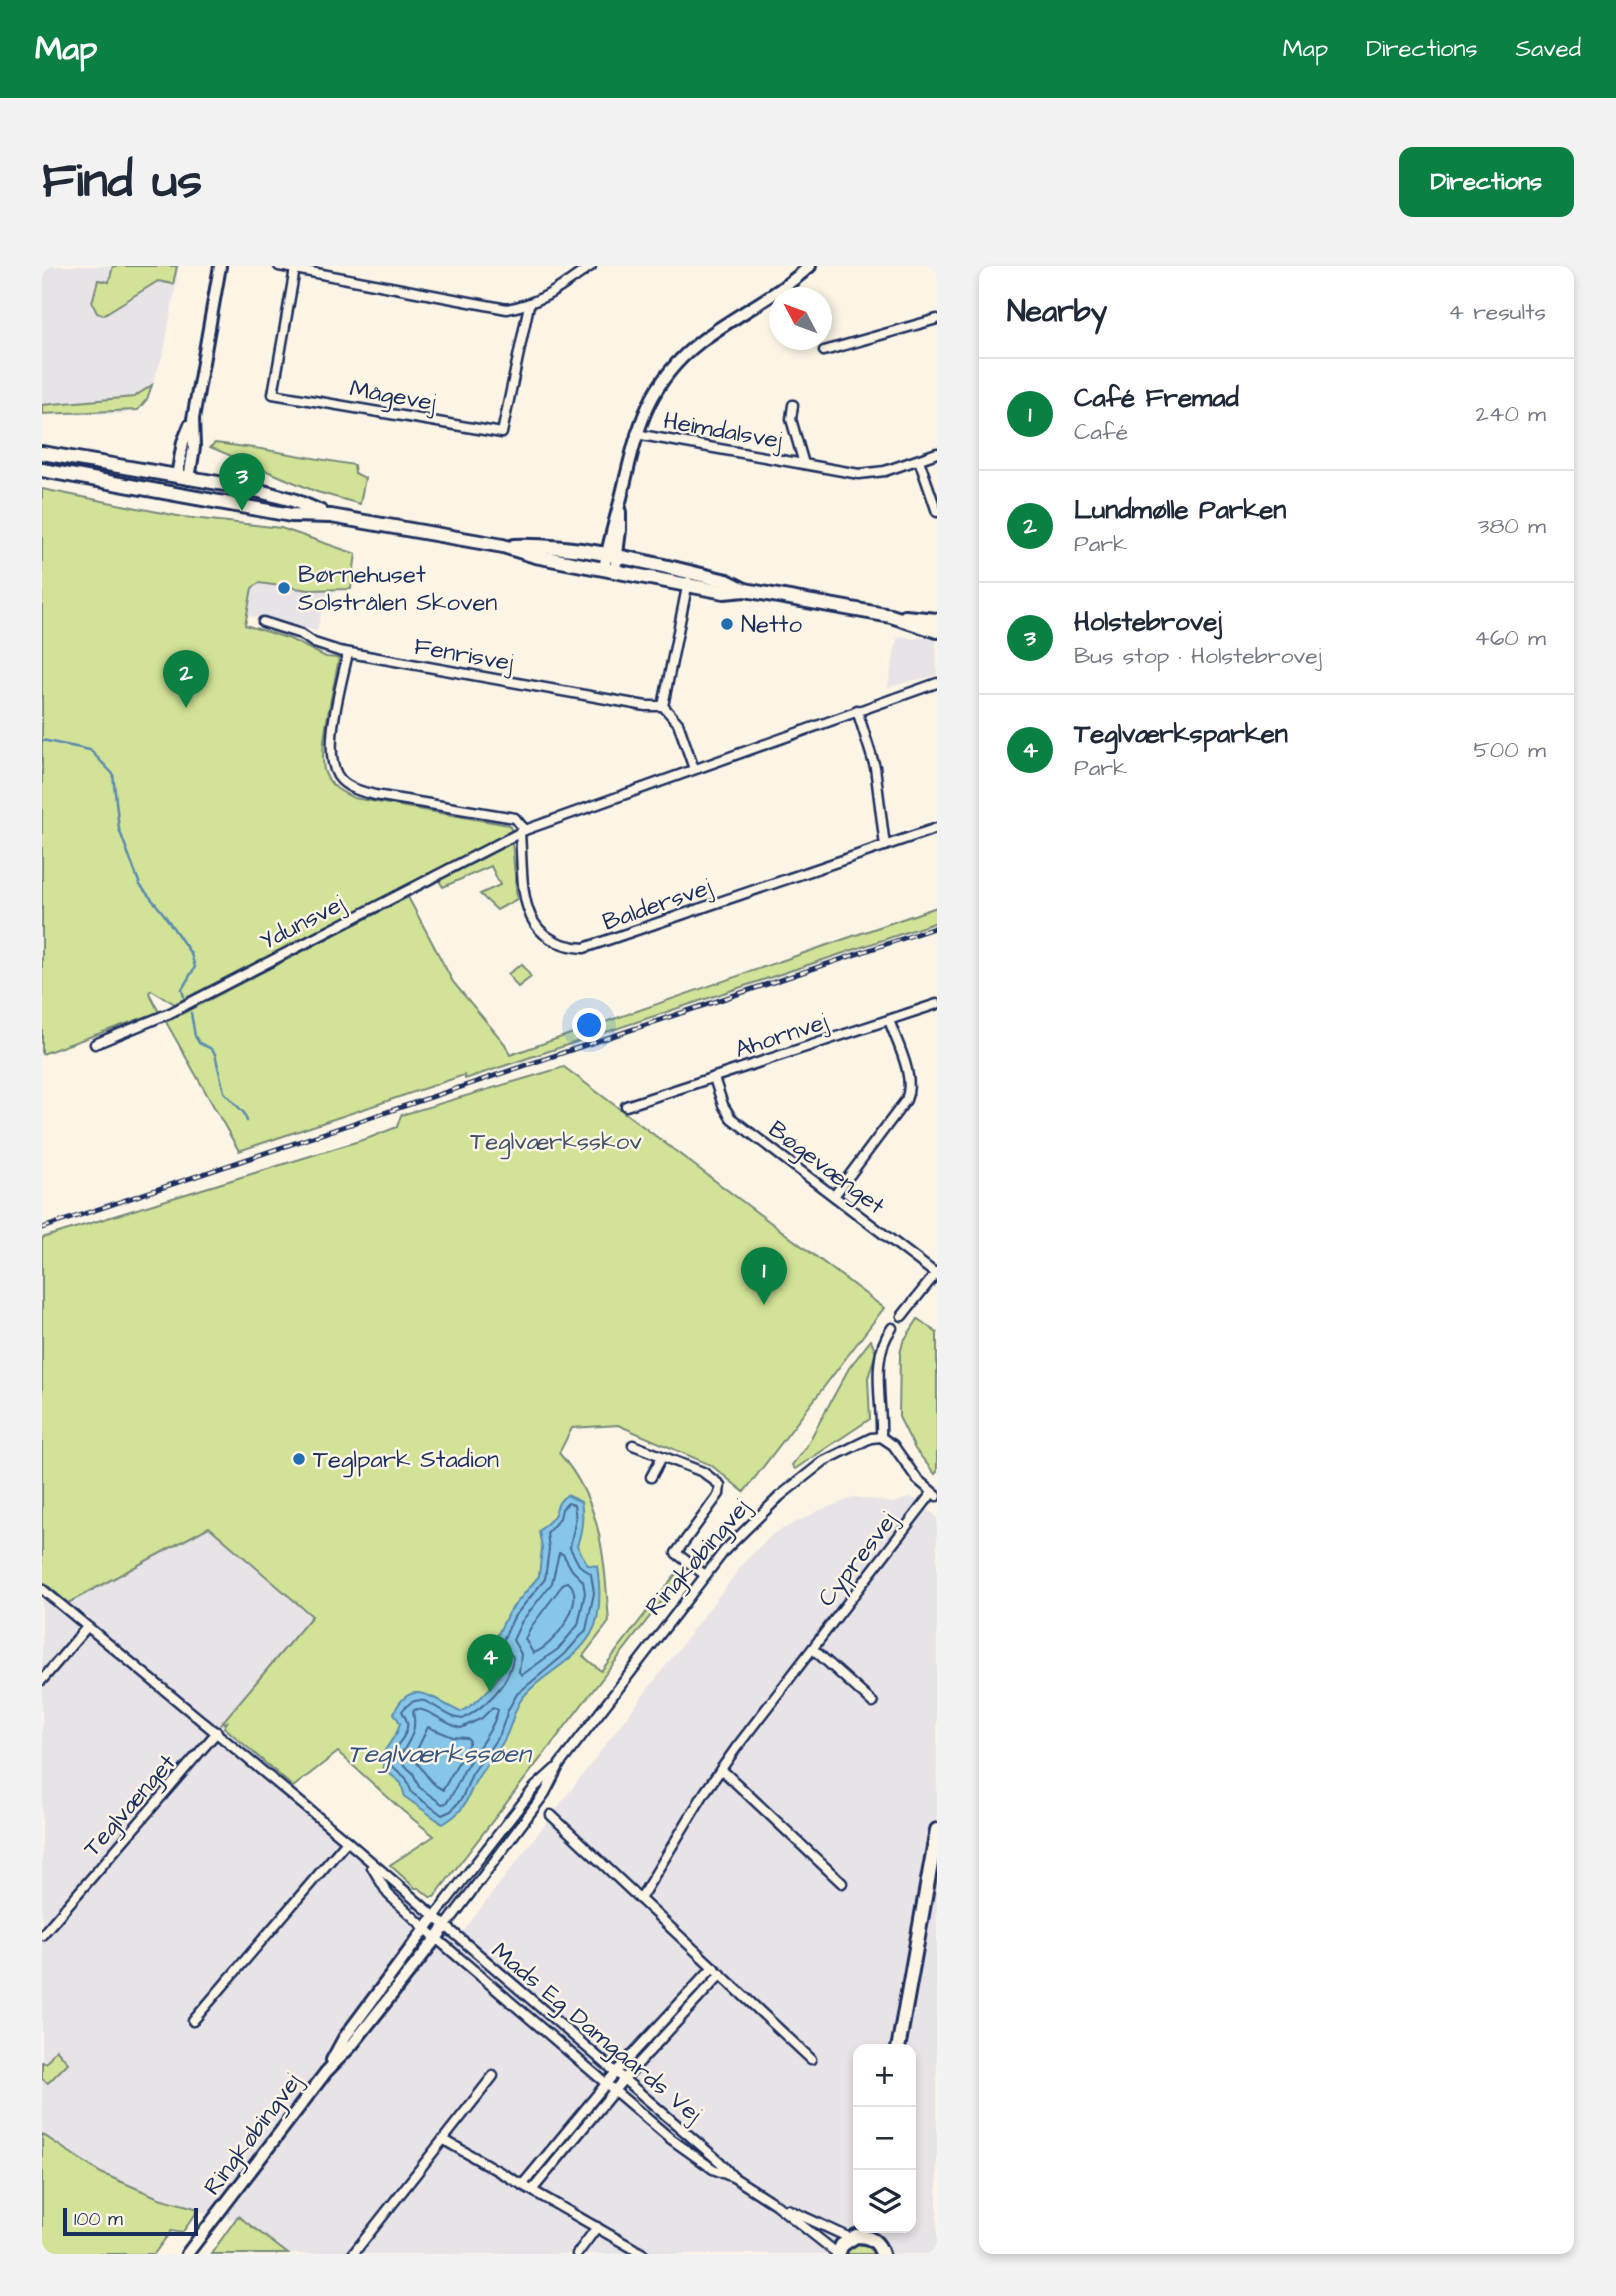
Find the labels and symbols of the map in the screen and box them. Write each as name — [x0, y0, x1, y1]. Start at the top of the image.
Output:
north arrow — [769, 287, 832, 350]
street label: Mågevej — [347, 372, 439, 421]
street label: Heimdalsvej — [661, 404, 786, 458]
pin: 3 — [219, 453, 265, 511]
place label: Børnehuset Solstrålen Skoven — [298, 558, 497, 620]
marker: Børnehuset Solstrålen Skoven — [276, 580, 292, 596]
place label: Netto — [741, 608, 802, 642]
marker: Netto — [719, 616, 735, 632]
street label: Fenrisvej — [412, 630, 517, 681]
pin: 2 — [163, 650, 209, 708]
street label: Baldersvej — [598, 870, 717, 939]
street label: Ydunsvej — [254, 887, 351, 959]
street label: Ahornvej — [731, 1005, 833, 1067]
your location — [572, 1008, 606, 1042]
street label: Bøgevænget — [761, 1113, 892, 1224]
park label: Teglværksskov — [470, 1125, 642, 1160]
pin: 1 — [741, 1247, 787, 1305]
place label: Teglpark Stadion — [313, 1443, 499, 1478]
marker: Teglpark Stadion — [291, 1451, 307, 1467]
street label: Ringkøbingvej — [638, 1491, 759, 1624]
street label: Cypresvej — [810, 1505, 907, 1615]
pin: 4 — [467, 1634, 513, 1692]
water label: Teglværkssøen — [347, 1736, 533, 1773]
street label: Teglvænget — [76, 1747, 185, 1865]
street label: Mads Eg Damgaards Vej — [483, 1935, 709, 2132]
street label: Ringkøbingvej — [196, 2066, 311, 2203]
scale bar — [63, 2205, 198, 2237]

